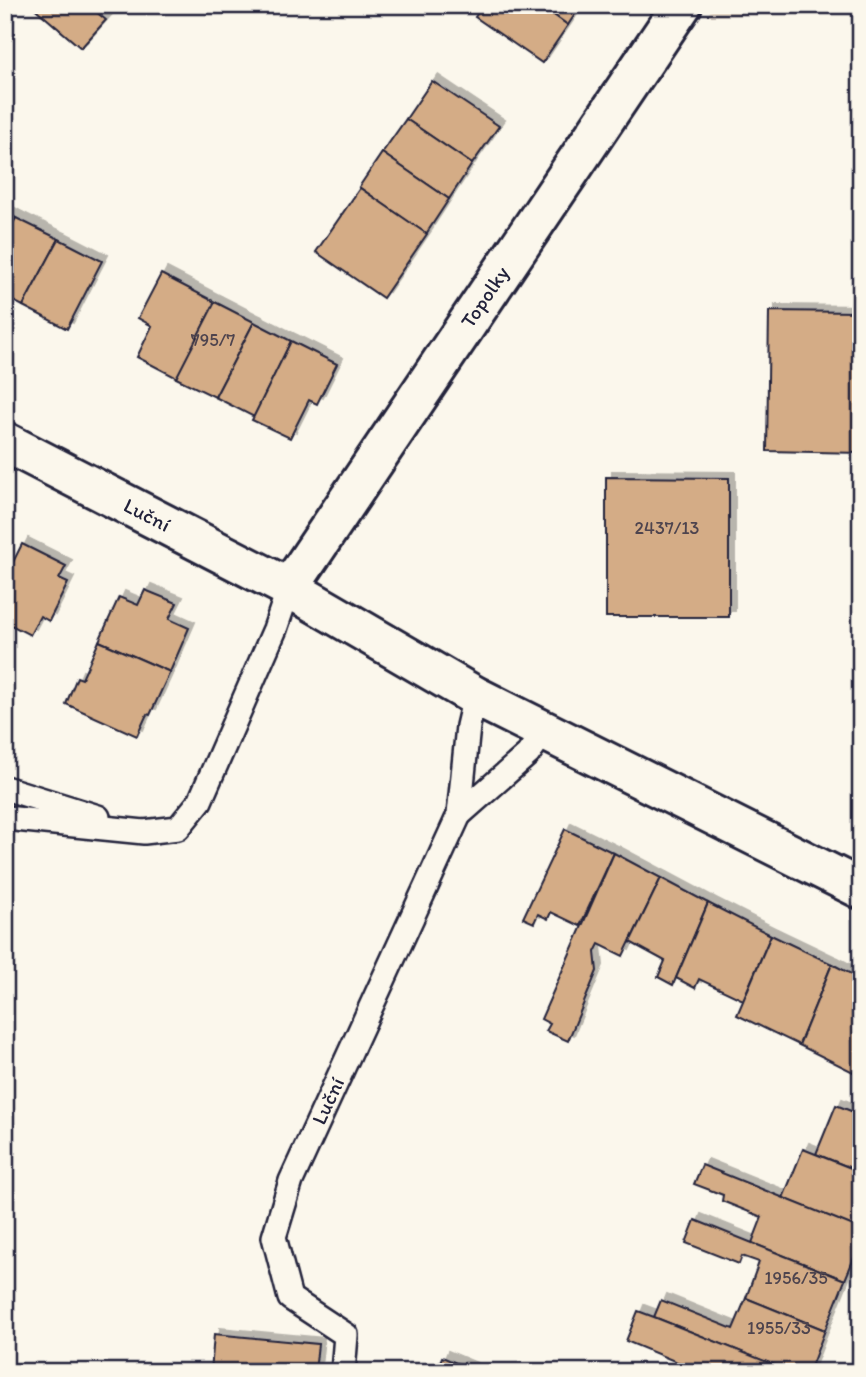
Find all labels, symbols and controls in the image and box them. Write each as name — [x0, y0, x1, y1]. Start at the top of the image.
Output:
street label: Topolky — [455, 261, 514, 332]
house number: 795/7 — [191, 329, 235, 351]
street label: Luční — [120, 492, 175, 537]
house number: 2437/13 — [635, 517, 700, 539]
street label: Luční — [306, 1073, 350, 1128]
house number: 1956/35 — [764, 1267, 828, 1289]
house number: 1955/33 — [747, 1317, 811, 1339]

